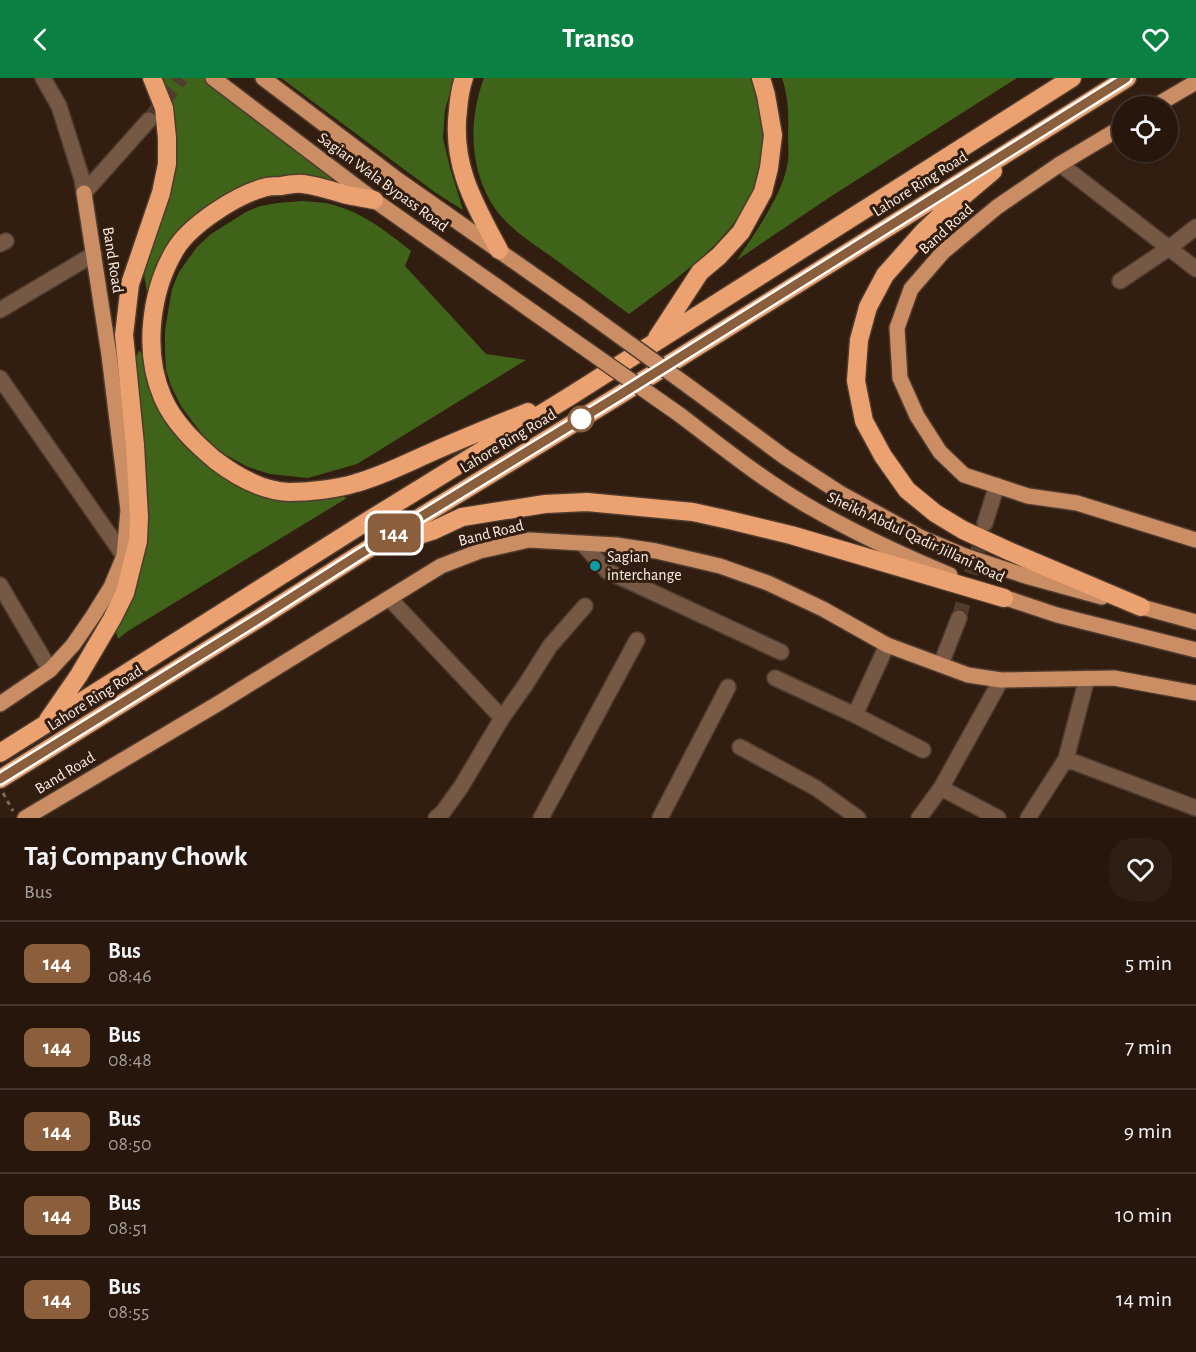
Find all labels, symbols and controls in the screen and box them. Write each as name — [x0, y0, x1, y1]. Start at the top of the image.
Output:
icon: back — [24, 23, 57, 56]
icon: heart — [1139, 23, 1172, 56]
text: Transo — [562, 25, 634, 52]
map controls — [1112, 96, 1178, 162]
button: locate — [1112, 96, 1178, 162]
street label: Sagian Wala Bypass Road — [314, 130, 451, 235]
street label: Lahore Ring Road — [870, 148, 970, 220]
street label: Band Road — [916, 201, 976, 257]
street label: Band Road — [100, 226, 126, 294]
street label: Lahore Ring Road — [457, 406, 559, 476]
unlabelled marker — [568, 406, 594, 432]
street label: Sheikh Abdul Qadir Jillani Road — [824, 489, 1007, 586]
line badge: 144 — [360, 514, 428, 552]
street label: Band Road — [457, 517, 525, 549]
text: 144 — [380, 523, 408, 544]
place label: Sagian interchange — [607, 549, 682, 583]
marker: Sagian interchange — [588, 559, 602, 573]
street label: Lahore Ring Road — [45, 662, 145, 734]
street label: Band Road — [32, 749, 98, 797]
button: heart — [1109, 838, 1172, 901]
text: Taj Company Chowk — [24, 843, 248, 871]
text: Bus — [24, 882, 52, 902]
text: Bus — [108, 940, 141, 962]
text: 5 min — [1125, 952, 1172, 974]
text: 144 — [43, 953, 71, 974]
text: 08:46 — [108, 966, 152, 986]
text: Bus — [108, 1024, 141, 1046]
text: 7 min — [1125, 1036, 1172, 1058]
text: 144 — [43, 1037, 71, 1058]
text: 08:48 — [108, 1050, 152, 1070]
text: Bus — [108, 1108, 141, 1130]
text: 9 min — [1124, 1120, 1172, 1142]
text: 144 — [43, 1121, 71, 1142]
text: 08:50 — [108, 1134, 152, 1154]
text: Bus — [108, 1192, 141, 1214]
text: 10 min — [1115, 1204, 1172, 1226]
text: 144 — [43, 1205, 71, 1226]
text: 08:51 — [108, 1218, 148, 1238]
text: Bus — [108, 1276, 141, 1298]
text: 14 min — [1116, 1288, 1172, 1310]
text: 144 — [43, 1289, 71, 1310]
text: 08:55 — [108, 1302, 149, 1322]

